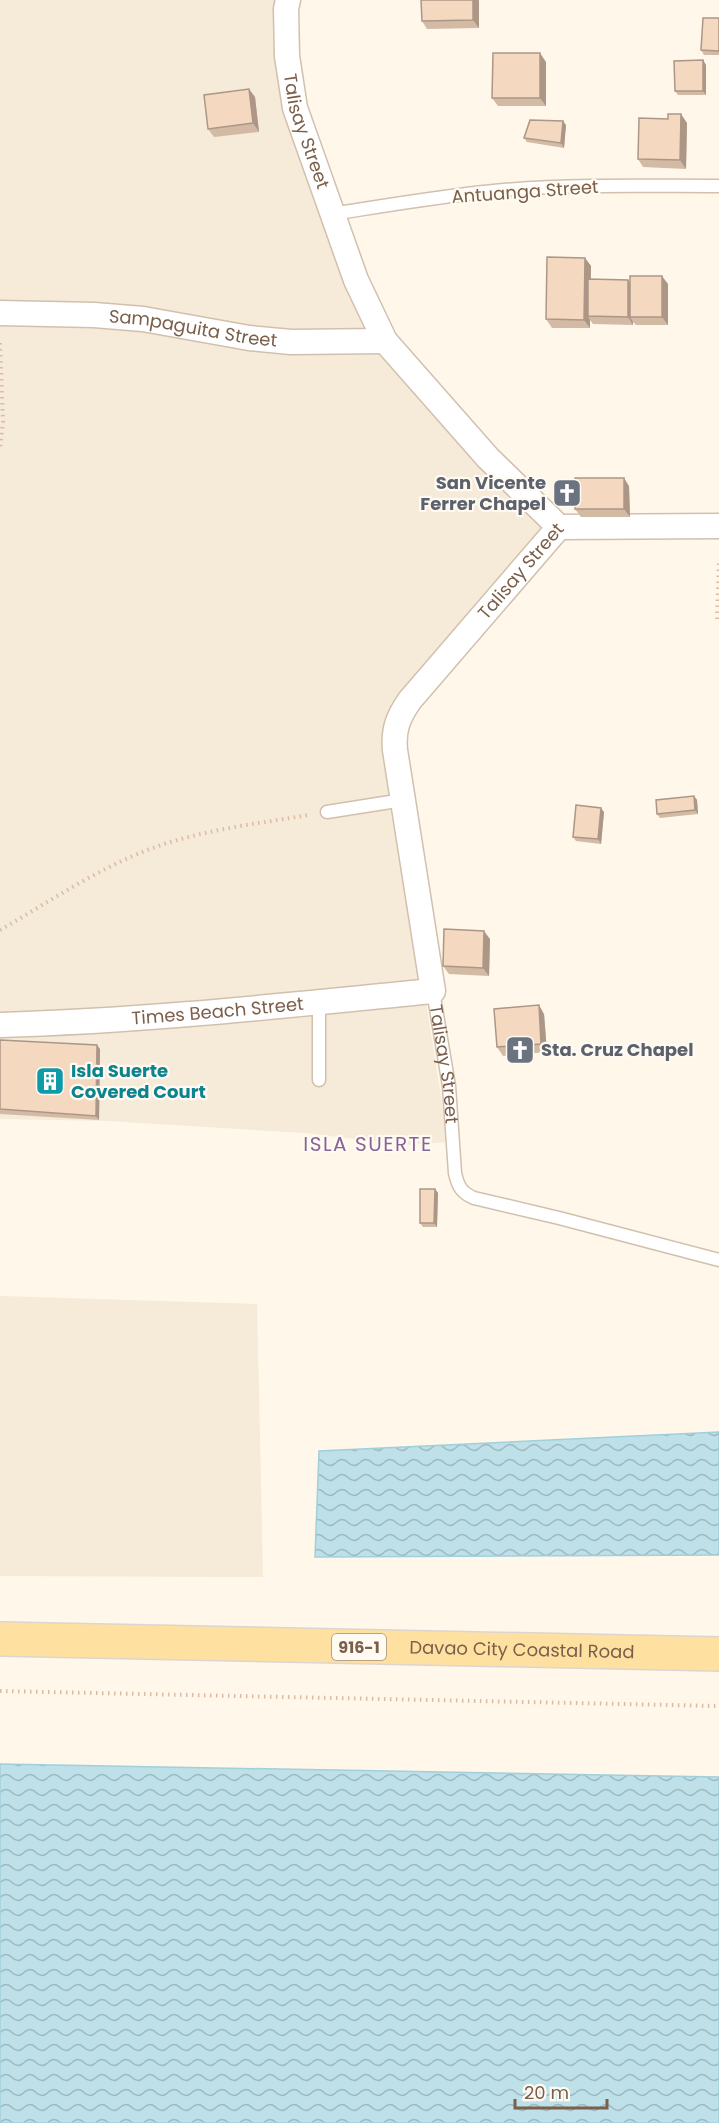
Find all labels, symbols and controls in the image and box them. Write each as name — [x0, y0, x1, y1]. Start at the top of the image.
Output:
street label: Talisay Street — [278, 72, 336, 192]
street label: Antuanga Street — [451, 174, 599, 209]
street label: Sampaguita Street — [108, 303, 278, 353]
place label: San Vicente Ferrer Chapel — [420, 470, 546, 516]
church icon: San Vicente Ferrer Chapel — [551, 477, 583, 509]
street label: Talisay Street — [472, 517, 569, 624]
street label: Times Beach Street — [131, 991, 305, 1030]
street label: Talisay Street — [423, 1003, 465, 1124]
church icon: Sta. Cruz Chapel — [504, 1034, 536, 1066]
place label: Sta. Cruz Chapel — [541, 1037, 693, 1062]
place label: Isla Suerte Covered Court — [71, 1058, 206, 1104]
building icon: Isla Suerte Covered Court — [34, 1065, 66, 1097]
district label: ISLA SUERTE — [303, 1130, 433, 1158]
road number: 916-1 — [332, 1634, 386, 1660]
street label: Davao City Coastal Road — [409, 1635, 635, 1664]
scale bar — [515, 2072, 606, 2110]
text: 20 m — [524, 2080, 569, 2105]

